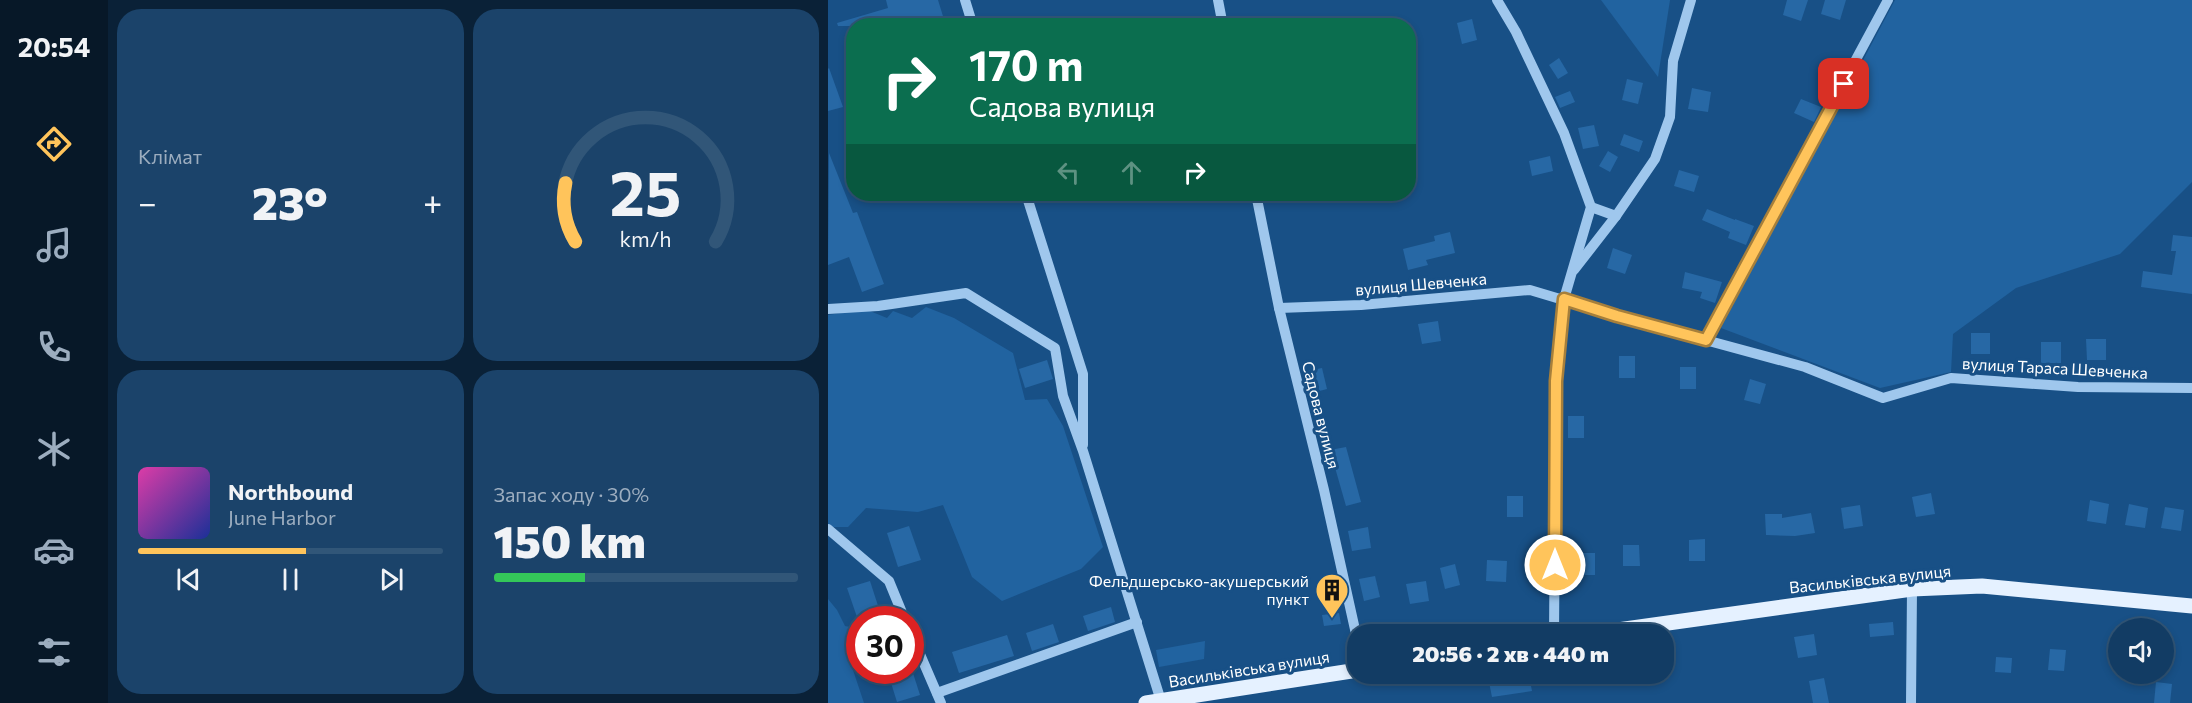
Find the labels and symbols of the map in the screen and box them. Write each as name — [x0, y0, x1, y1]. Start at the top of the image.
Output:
pin — [1818, 58, 1869, 109]
street label: вулиця Шевченка — [1354, 268, 1488, 299]
street label: вулиця Тараса Шевченка — [1962, 353, 2148, 382]
street label: Садова вулиця — [1299, 359, 1344, 471]
position arrow — [1523, 533, 1587, 597]
street label: Васильківська вулиця — [1788, 561, 1952, 596]
place label: Фельдшерсько-акушерський пункт — [1089, 571, 1309, 608]
building icon: Фельдшерсько-акушерський пункт — [1314, 572, 1350, 619]
speed limit sign: 30 — [846, 606, 924, 684]
street label: Васильківська вулиця — [1167, 646, 1331, 691]

